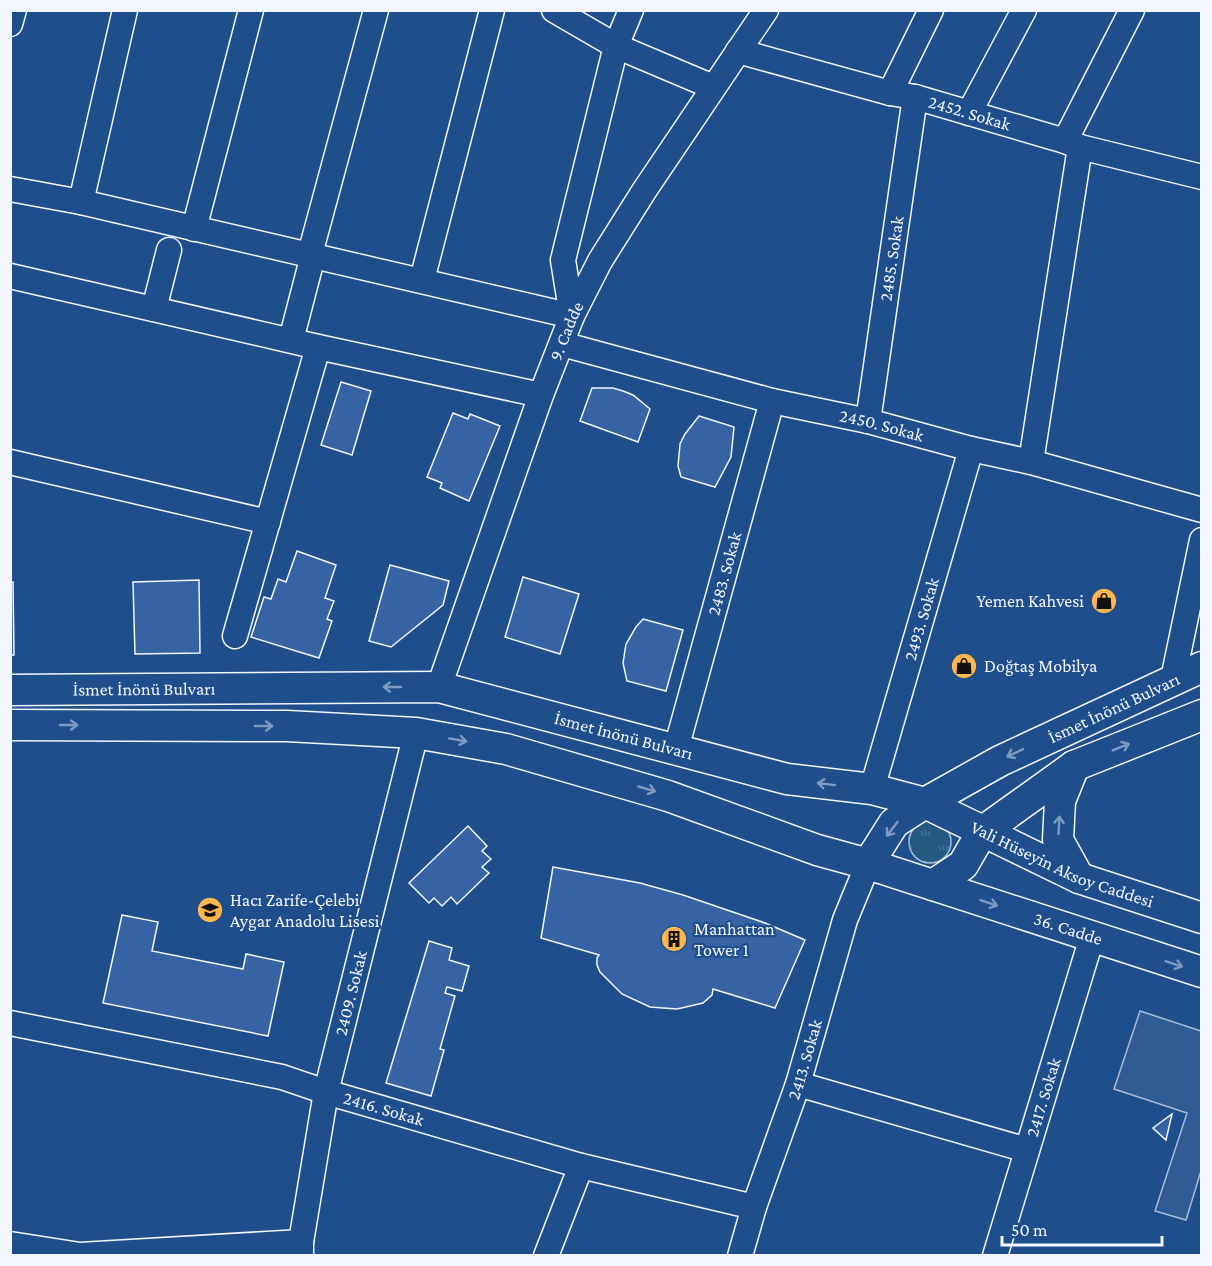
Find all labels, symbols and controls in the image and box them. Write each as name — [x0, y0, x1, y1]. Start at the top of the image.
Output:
street label: 2452. Sokak — [926, 92, 1013, 135]
street label: 2485. Sokak — [875, 214, 908, 303]
street label: 9. Cadde — [545, 298, 588, 364]
street label: 2450. Sokak — [838, 405, 926, 446]
street label: 2483. Sokak — [703, 529, 746, 618]
street label: 2493. Sokak — [900, 575, 943, 663]
shop icon: Yemen Kahvesi — [1089, 586, 1119, 616]
place label: Yemen Kahvesi — [976, 591, 1084, 611]
shop icon: Doğtaş Mobilya — [949, 651, 979, 681]
place label: Doğtaş Mobilya — [984, 656, 1097, 676]
street label: İsmet İnönü Bulvarı — [1045, 669, 1183, 747]
street label: İsmet İnönü Bulvarı — [73, 679, 216, 700]
one-way arrow — [382, 681, 402, 693]
street label: İsmet İnönü Bulvarı — [552, 708, 695, 764]
one-way arrow — [58, 719, 78, 731]
one-way arrow — [253, 720, 273, 732]
one-way arrow — [448, 735, 467, 746]
one-way arrow — [1111, 741, 1129, 752]
one-way arrow — [1007, 748, 1025, 760]
one-way arrow — [817, 778, 837, 789]
one-way arrow — [637, 784, 656, 795]
one-way arrow — [1053, 815, 1064, 835]
street label: Vali Hüseyin Aksoy Caddesi — [967, 817, 1156, 912]
one-way arrow — [885, 820, 898, 836]
place label: Hacı Zarife-Çelebi Aygar Anadolu Lisesi — [230, 890, 380, 931]
school or university icon: Hacı Zarife-Çelebi Aygar Anadolu Lisesi — [195, 895, 225, 925]
one-way arrow — [979, 899, 998, 910]
street label: 36. Cadde — [1031, 908, 1105, 949]
place label: Manhattan Tower 1 — [694, 919, 775, 960]
building icon: Manhattan Tower 1 — [659, 924, 689, 954]
street label: 2409. Sokak — [331, 948, 371, 1038]
one-way arrow — [1164, 959, 1183, 970]
street label: 2413. Sokak — [783, 1017, 826, 1102]
street label: 2417. Sokak — [1022, 1055, 1065, 1139]
street label: 2416. Sokak — [341, 1088, 427, 1130]
scale bar — [1002, 1209, 1162, 1247]
text: 50 m — [1011, 1220, 1048, 1240]

